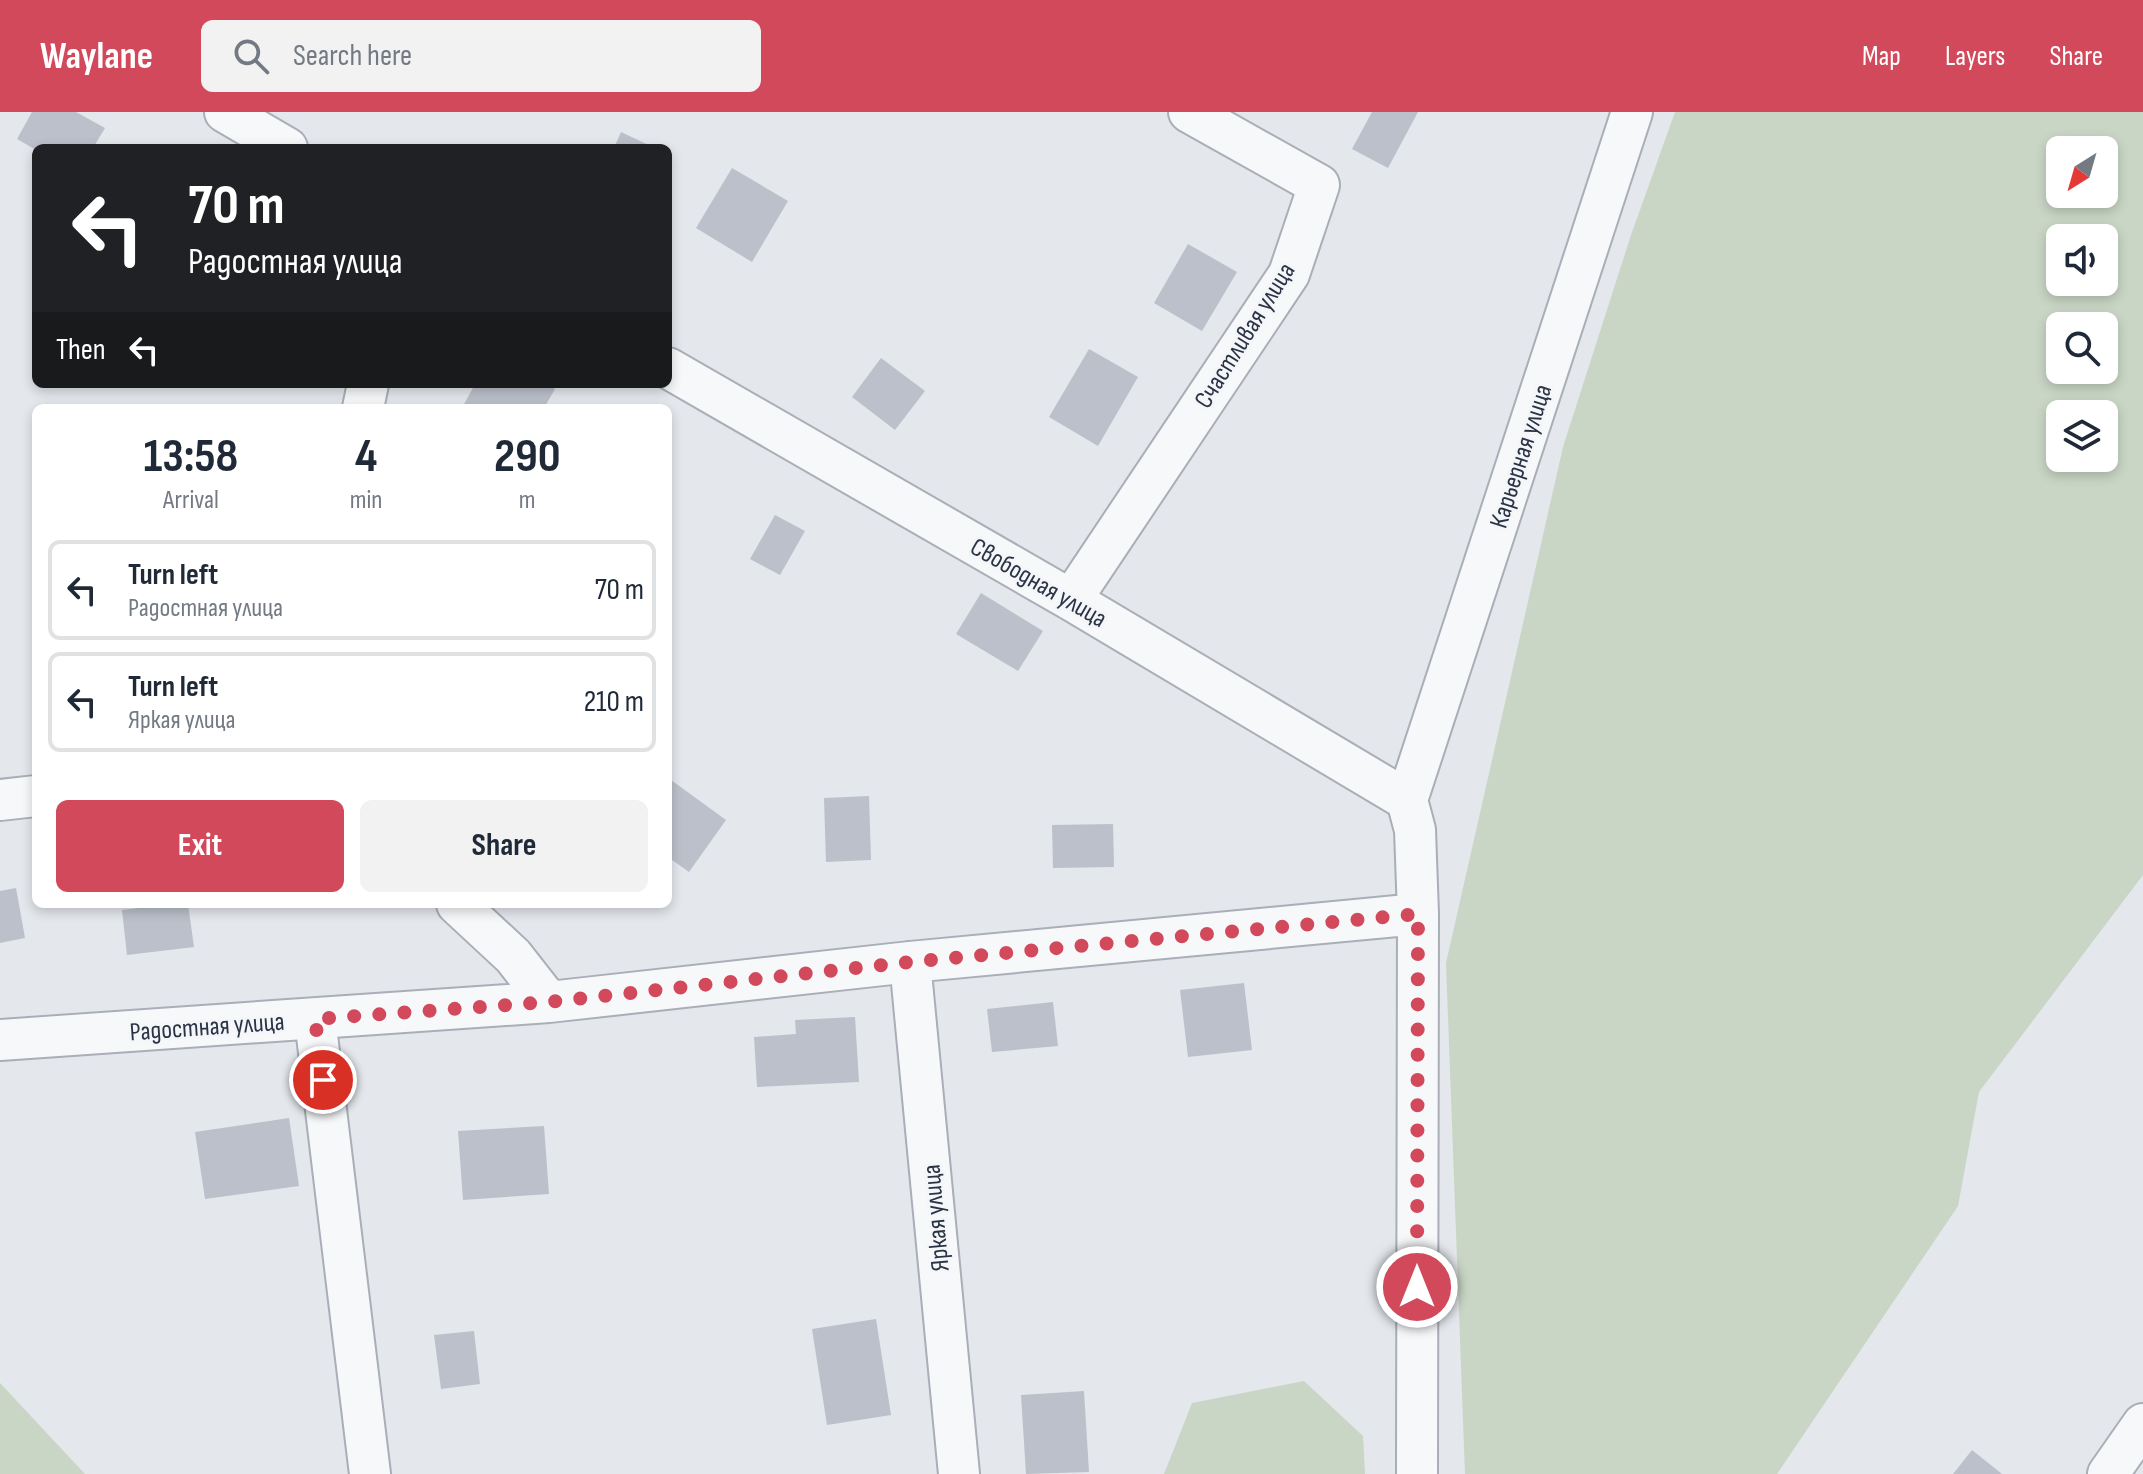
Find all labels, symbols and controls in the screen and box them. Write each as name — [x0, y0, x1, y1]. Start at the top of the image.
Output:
search box — [201, 20, 761, 92]
text: Waylane — [40, 34, 153, 79]
icon: search — [229, 34, 273, 78]
text: Search here — [293, 38, 412, 74]
text: Map — [1862, 40, 1901, 73]
text: Layers — [1945, 40, 2005, 73]
text: Share — [2049, 40, 2103, 73]
north arrow — [2046, 136, 2118, 208]
map controls — [2046, 136, 2118, 472]
text: 70 m — [188, 173, 285, 240]
icon: left — [56, 176, 160, 280]
button: sound — [2046, 224, 2118, 296]
text: Радостная улица — [188, 241, 403, 284]
street label: Счастливая улица — [1188, 257, 1302, 414]
button: search — [2046, 312, 2118, 384]
icon: left — [122, 328, 166, 372]
text: Then — [56, 332, 106, 368]
street label: Карьерная улица — [1484, 381, 1559, 532]
button: layers — [2046, 400, 2118, 472]
text: 13:58 — [143, 428, 238, 485]
text: 4 — [355, 428, 377, 485]
text: 290 — [494, 428, 561, 485]
text: Arrival — [163, 485, 219, 516]
text: min — [350, 485, 382, 516]
text: m — [519, 485, 536, 516]
street label: Свободная улица — [964, 532, 1112, 635]
text: Turn left — [128, 557, 218, 593]
icon: left — [60, 568, 104, 612]
text: 70 m — [595, 572, 644, 608]
text: Радостная улица — [128, 593, 283, 624]
text: Turn left — [128, 669, 218, 705]
icon: left — [60, 680, 104, 724]
text: 210 m — [584, 684, 644, 720]
text: Яркая улица — [128, 705, 236, 736]
button: Exit — [56, 800, 344, 892]
button: Share — [360, 800, 648, 892]
street label: Радостная улица — [129, 1007, 286, 1048]
pin — [289, 1046, 357, 1114]
icon: arrive — [301, 1058, 345, 1102]
street label: Яркая улица — [916, 1163, 957, 1273]
position arrow — [1375, 1245, 1459, 1329]

